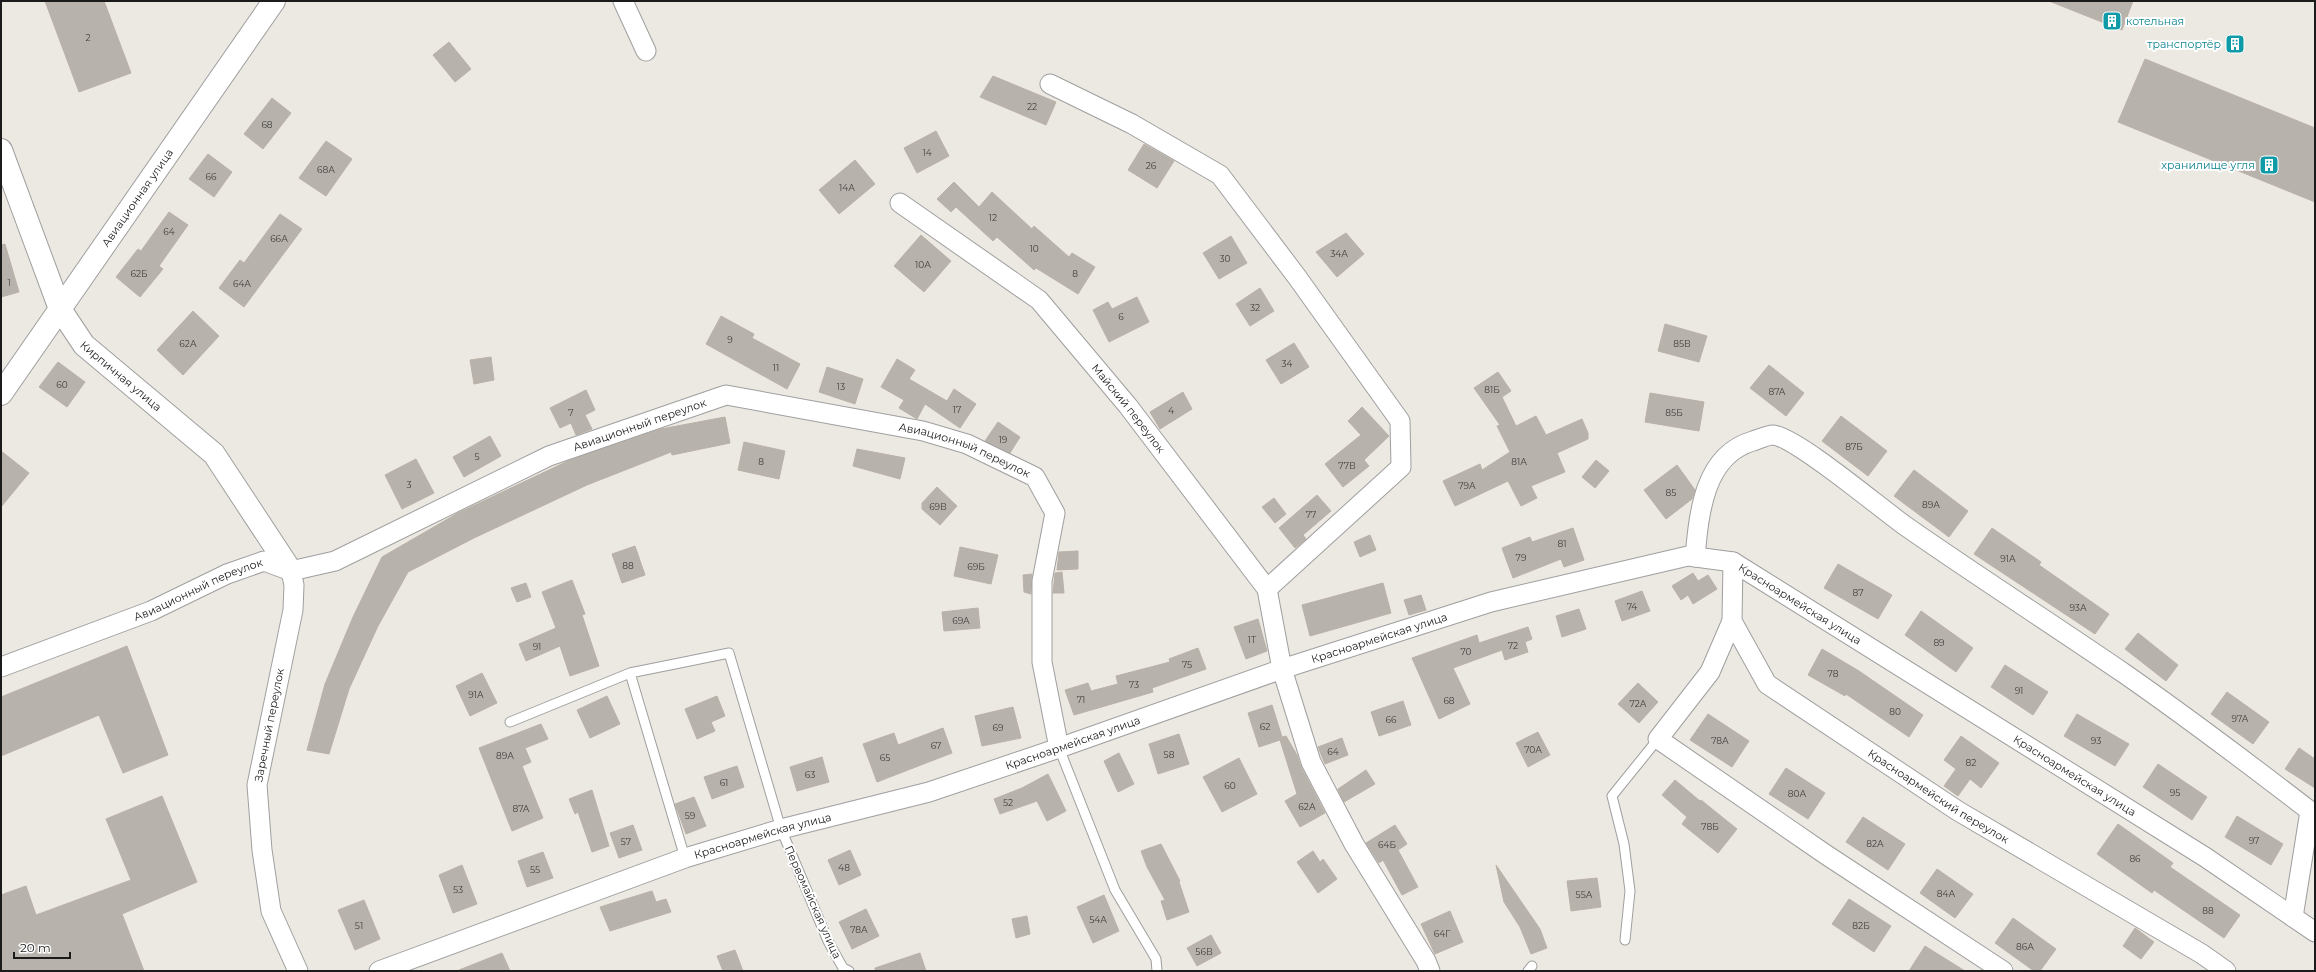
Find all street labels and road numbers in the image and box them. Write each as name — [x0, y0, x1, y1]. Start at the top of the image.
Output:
street label: Авиационная улица — [98, 146, 176, 249]
street label: Кирпичная улица — [77, 338, 165, 414]
street label: Майский переулок — [1089, 361, 1168, 456]
street label: Авиационный переулок — [571, 395, 709, 454]
street label: Авиационный переулок — [898, 420, 1033, 481]
street label: Авиационный переулок — [132, 555, 265, 624]
street label: Красноармейская улица — [1736, 560, 1864, 647]
street label: Красноармейская улица — [1309, 609, 1449, 666]
street label: Заречный переулок — [251, 666, 287, 783]
street label: Красноармейская улица — [1003, 713, 1142, 773]
street label: Красноармейская улица — [2011, 732, 2139, 819]
street label: Красноармейский переулок — [1865, 746, 2012, 847]
street label: Красноармейская улица — [692, 810, 833, 862]
street label: Первомайская улица — [782, 843, 844, 961]

